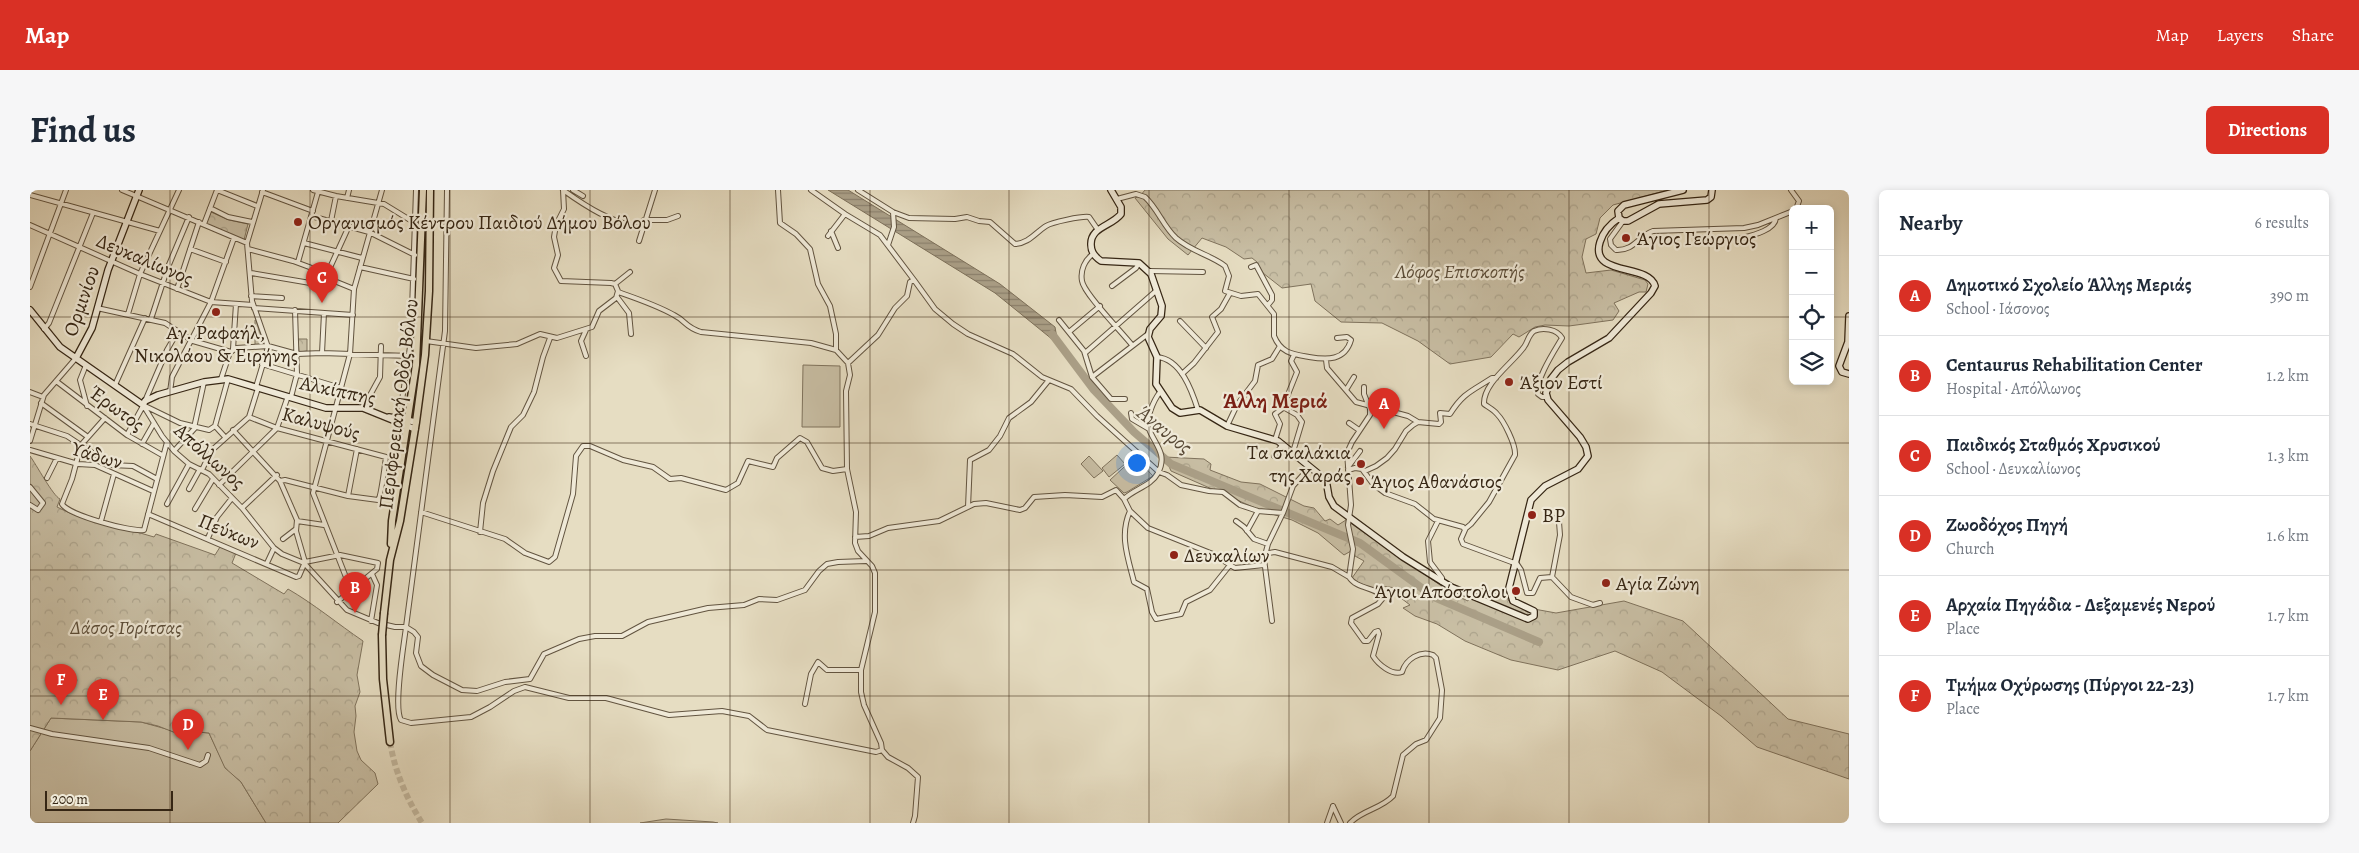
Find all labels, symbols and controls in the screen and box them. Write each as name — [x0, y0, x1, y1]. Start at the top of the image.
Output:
text: Map — [25, 19, 69, 51]
text: Map — [2156, 23, 2189, 47]
text: Layers — [2217, 23, 2264, 47]
text: Share — [2292, 23, 2334, 47]
text: Find us — [30, 106, 136, 154]
button: Directions — [2206, 106, 2329, 154]
map controls — [1789, 205, 1834, 385]
button: + — [1789, 205, 1834, 250]
place label: Οργανισμός Κέντρου Παιδιού Δήμου Βόλου — [308, 209, 651, 236]
text: Nearby — [1899, 209, 1962, 237]
text: 6 results — [2255, 212, 2309, 234]
marker: Οργανισμός Κέντρου Παιδιού Δήμου Βόλου — [292, 216, 304, 228]
place label: Άγιος Γεώργιος — [1636, 225, 1756, 252]
street label: Δευκαλίωνος — [92, 227, 197, 292]
marker: Άγιος Γεώργιος — [1620, 232, 1632, 244]
button: − — [1789, 250, 1834, 295]
park label: Λόφος Επισκοπής — [1394, 258, 1525, 285]
street label: Ορμινίου — [57, 262, 106, 340]
pin: C — [306, 262, 338, 303]
text: Δημοτικό Σχολείο Άλλης Μεριάς — [1946, 272, 2192, 298]
text: A — [1910, 285, 1920, 307]
text: 390 m — [2270, 285, 2309, 307]
button: locate — [1789, 295, 1834, 340]
street label: Περιφερειακή Οδός Βόλου — [372, 297, 425, 511]
text: School · Ιάσονος — [1946, 298, 2050, 320]
marker: Αγ. Ραφαήλ, Νικολάου & Ειρήνης — [210, 306, 222, 318]
place label: Αγ. Ραφαήλ, Νικολάου & Ειρήνης — [134, 319, 298, 369]
button: layers — [1789, 340, 1834, 385]
text: Centaurus Rehabilitation Center — [1946, 352, 2203, 378]
text: B — [1910, 365, 1920, 387]
text: 1.2 km — [2267, 365, 2309, 387]
street label: Αλκίππης — [297, 369, 378, 412]
place label: Άξιον Εστί — [1519, 369, 1603, 396]
marker: Άξιον Εστί — [1503, 376, 1515, 388]
text: Hospital · Απόλλωνος — [1946, 378, 2081, 400]
street label: Έρωτος — [84, 379, 150, 438]
district label: Άλλη Μεριά — [1222, 386, 1328, 416]
pin: A — [1368, 388, 1400, 429]
water label: Άναυρος — [1130, 397, 1199, 461]
street label: Καλυψούς — [279, 400, 363, 447]
street label: Απόλλωνος — [167, 416, 251, 496]
text: Παιδικός Σταθμός Χρυσικού — [1946, 432, 2161, 458]
street label: Υάδων — [67, 435, 126, 476]
place label: Τα σκαλάκια της Χαράς — [1247, 439, 1351, 489]
text: C — [1910, 445, 1920, 467]
text: 1.3 km — [2268, 445, 2309, 467]
your location — [1124, 450, 1150, 476]
marker: Τα σκαλάκια της Χαράς — [1355, 458, 1367, 470]
text: School · Δευκαλίωνος — [1946, 458, 2081, 480]
place label: Άγιος Αθανάσιος — [1370, 468, 1502, 495]
marker: Άγιος Αθανάσιος — [1354, 475, 1366, 487]
place label: BP — [1542, 502, 1565, 529]
street label: Πεύκων — [194, 507, 263, 556]
marker: BP — [1526, 509, 1538, 521]
text: Ζωοδόχος Πηγή — [1946, 512, 2068, 538]
text: D — [1909, 525, 1921, 547]
text: 1.6 km — [2267, 525, 2309, 547]
text: Church — [1946, 538, 1995, 560]
place label: Δευκαλίων — [1184, 542, 1270, 569]
marker: Δευκαλίων — [1168, 549, 1180, 561]
place label: Αγία Ζώνη — [1615, 570, 1700, 597]
pin: B — [339, 572, 371, 613]
marker: Αγία Ζώνη — [1600, 577, 1612, 589]
place label: Άγιοι Απόστολοι — [1374, 578, 1507, 605]
marker: Άγιοι Απόστολοι — [1510, 585, 1522, 597]
text: Αρχαία Πηγάδια - Δεξαμενές Νερού — [1946, 592, 2215, 618]
text: E — [1910, 605, 1920, 627]
text: 1.7 km — [2267, 605, 2309, 627]
park label: Δάσος Γορίτσας — [69, 614, 182, 641]
text: Place — [1946, 618, 1980, 640]
pin: F — [45, 664, 77, 705]
text: Τμήμα Οχύρωσης (Πύργοι 22-23) — [1946, 672, 2194, 698]
pin: E — [87, 679, 119, 720]
text: F — [1911, 685, 1919, 707]
text: 1.7 km — [2267, 685, 2309, 707]
text: Place — [1946, 698, 1980, 720]
pin: D — [172, 709, 204, 750]
scale bar — [45, 788, 172, 811]
text: 200 m — [52, 790, 88, 809]

